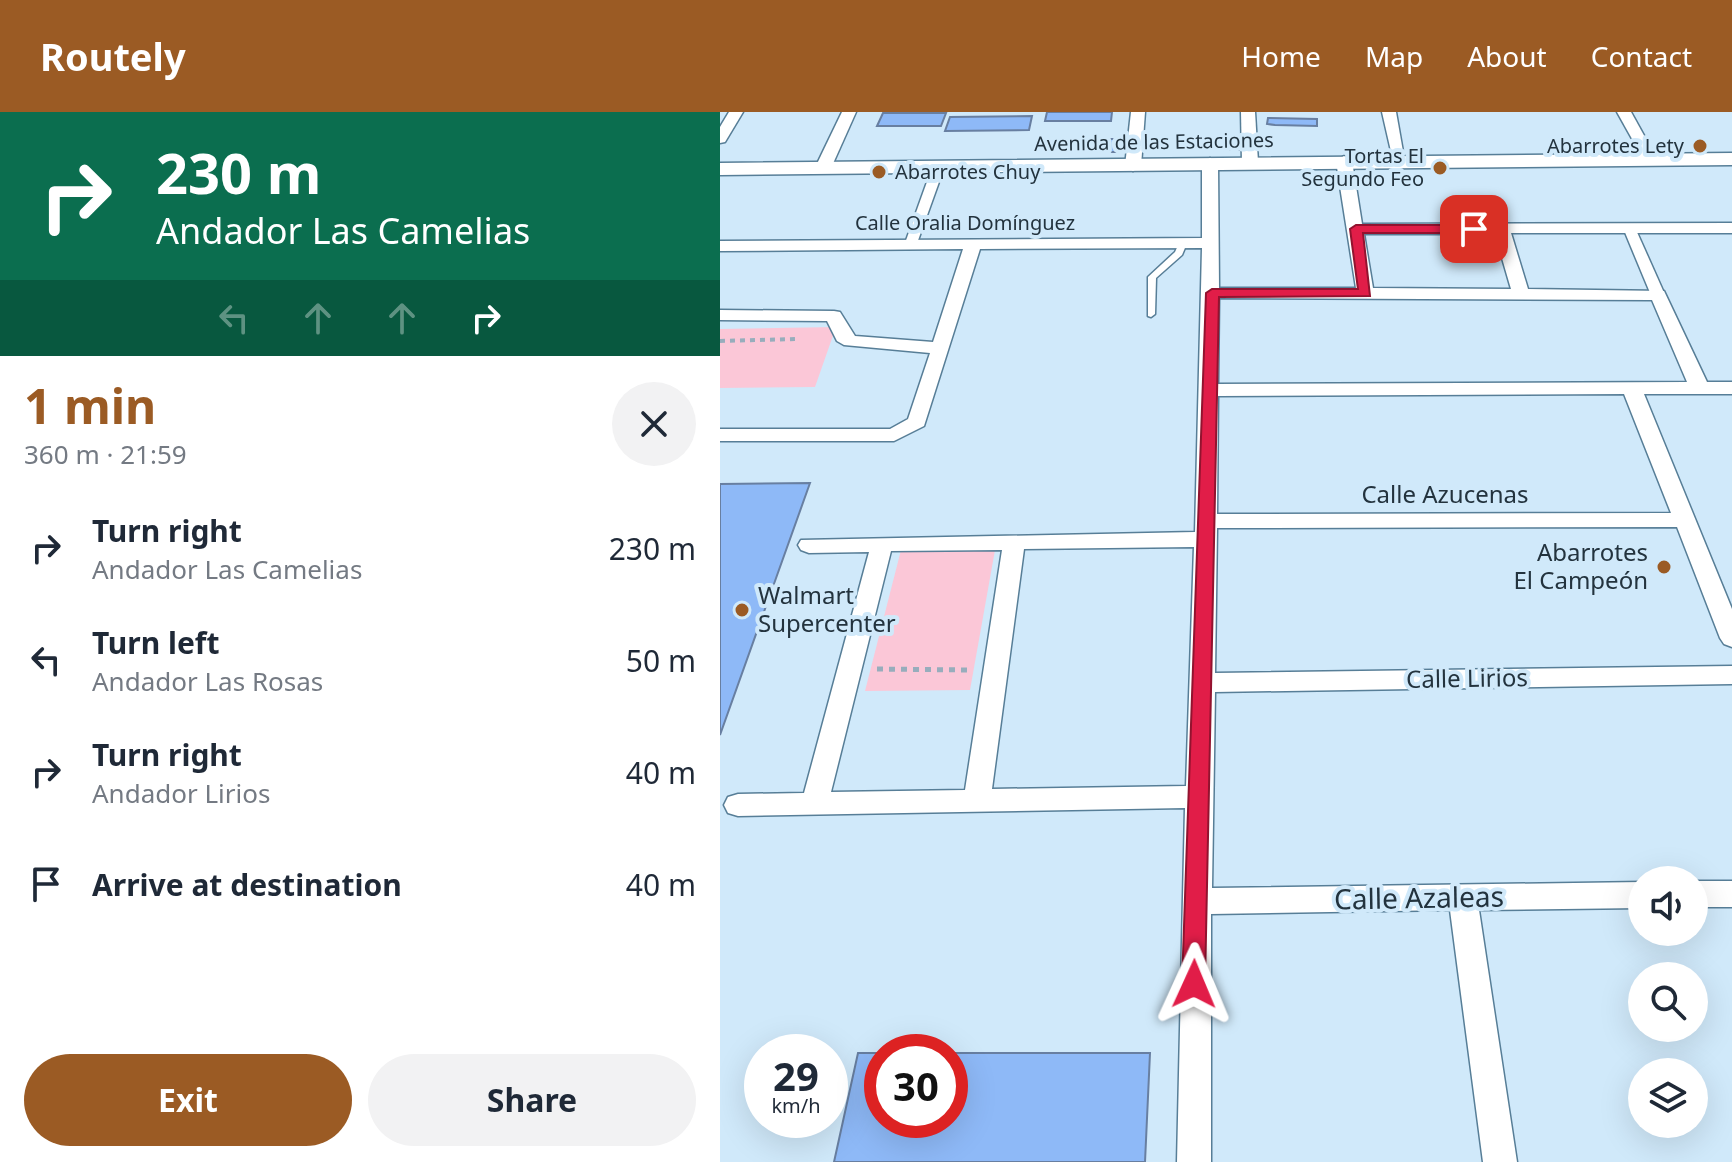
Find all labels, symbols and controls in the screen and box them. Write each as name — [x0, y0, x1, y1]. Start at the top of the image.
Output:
text: Routely — [40, 30, 186, 82]
text: Home — [1241, 37, 1321, 75]
text: Map — [1365, 37, 1423, 75]
text: About — [1467, 37, 1547, 75]
text: Contact — [1591, 37, 1692, 75]
street label: Avenida de las Estaciones — [1034, 126, 1274, 157]
place label: Abarrotes Lety — [1547, 132, 1685, 159]
text: 230 m — [156, 134, 321, 210]
marker: Abarrotes Lety — [1691, 137, 1709, 155]
place label: Tortas El Segundo Feo — [1301, 142, 1424, 192]
icon: right — [24, 144, 128, 248]
place label: Abarrotes Chuy — [895, 158, 1041, 185]
marker: Tortas El Segundo Feo — [1431, 159, 1449, 177]
marker: Abarrotes Chuy — [870, 163, 888, 181]
pin — [1440, 195, 1508, 263]
text: Andador Las Camelias — [156, 206, 530, 255]
icon: arrive — [1452, 207, 1496, 251]
street label: Calle Oralia Domínguez — [855, 209, 1075, 236]
icon: left — [212, 296, 256, 340]
icon: ahead — [296, 296, 340, 340]
icon: ahead — [380, 296, 424, 340]
icon: right — [464, 296, 508, 340]
text: 1 min — [24, 373, 156, 438]
button: close — [612, 382, 696, 466]
text: 360 m · 21:59 — [24, 436, 187, 472]
street label: Calle Azucenas — [1361, 477, 1529, 510]
text: Turn right — [92, 510, 242, 551]
icon: right — [24, 526, 68, 570]
text: 230 m — [609, 528, 696, 569]
place label: Abarrotes El Campeón — [1514, 535, 1648, 596]
text: Andador Las Camelias — [92, 551, 362, 587]
marker: Abarrotes El Campeón — [1655, 558, 1673, 576]
place label: Walmart Supercenter — [758, 578, 896, 639]
marker: Walmart Supercenter — [733, 601, 751, 619]
text: Turn left — [92, 622, 220, 663]
icon: left — [24, 638, 68, 682]
text: 50 m — [626, 640, 696, 681]
street label: Calle Lirios — [1406, 660, 1528, 695]
text: Andador Las Rosas — [92, 663, 323, 699]
text: Turn right — [92, 734, 242, 775]
icon: right — [24, 750, 68, 794]
text: 40 m — [626, 752, 696, 793]
text: Andador Lirios — [92, 775, 270, 811]
icon: arrive — [24, 862, 68, 906]
text: Arrive at destination — [92, 864, 402, 905]
text: 40 m — [626, 864, 696, 905]
map controls — [1628, 866, 1708, 1138]
button: sound — [1628, 866, 1708, 946]
street label: Calle Azaleas — [1334, 877, 1504, 917]
position arrow — [1152, 942, 1236, 1026]
button: search — [1628, 962, 1708, 1042]
speed limit sign: 30 — [864, 1034, 968, 1138]
text: 29 — [773, 1048, 819, 1103]
button: Exit — [24, 1054, 352, 1146]
button: Share — [368, 1054, 696, 1146]
button: layers — [1628, 1058, 1708, 1138]
text: km/h — [771, 1092, 821, 1119]

